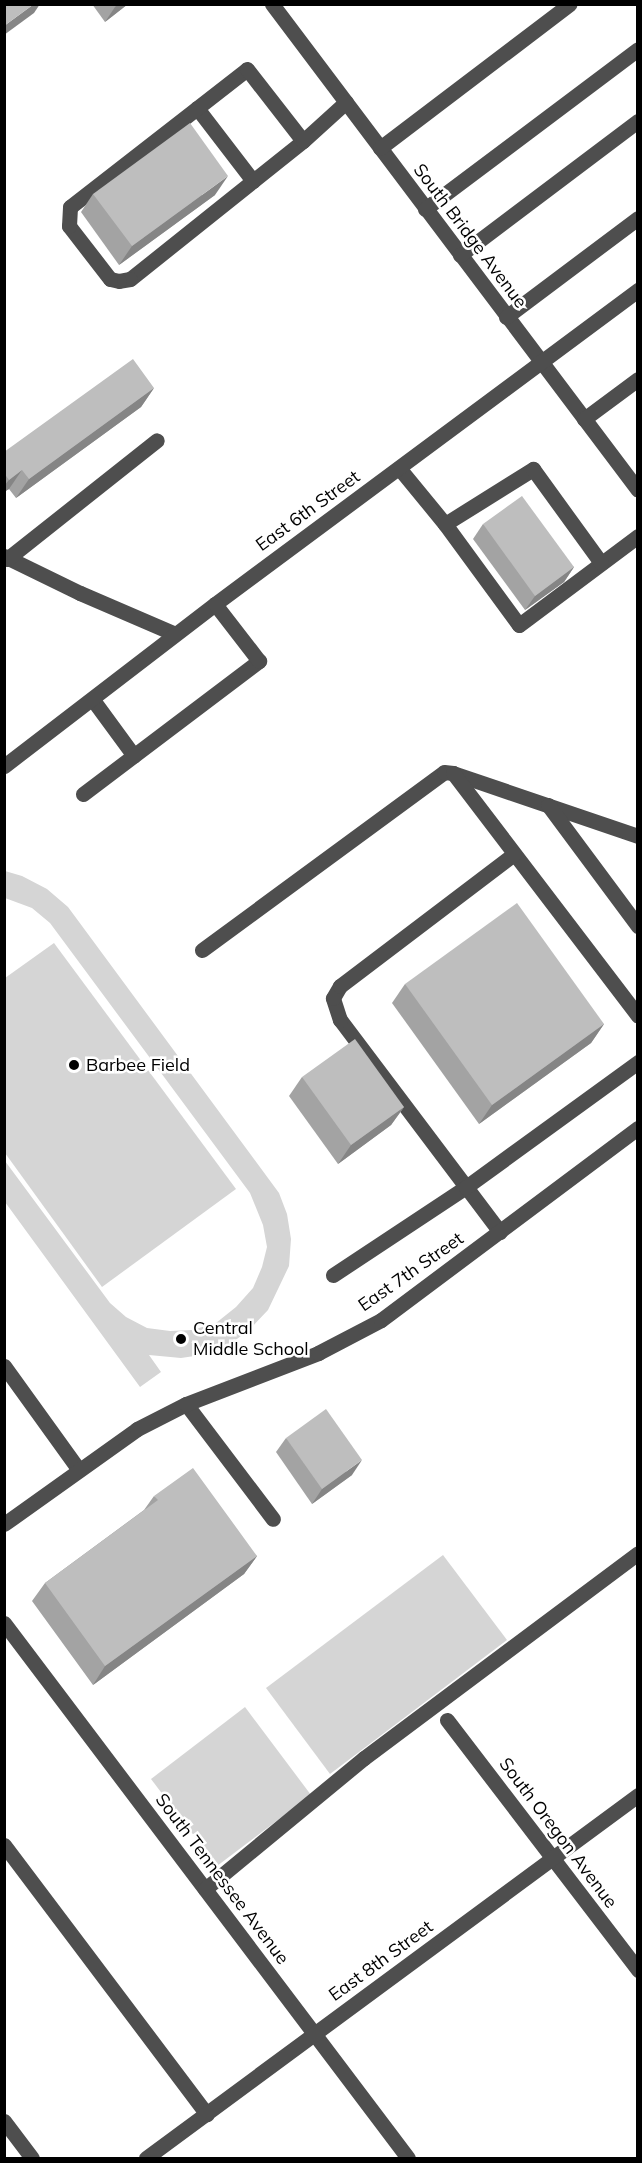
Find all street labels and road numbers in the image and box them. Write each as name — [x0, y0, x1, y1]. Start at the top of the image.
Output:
street label: South Bridge Avenue — [409, 159, 531, 313]
street label: East 6th Street — [252, 466, 364, 556]
street label: East 7th Street — [354, 1228, 468, 1316]
street label: South Oregon Avenue — [494, 1754, 622, 1912]
street label: South Tennessee Avenue — [151, 1789, 293, 1969]
street label: East 8th Street — [325, 1916, 437, 2006]

